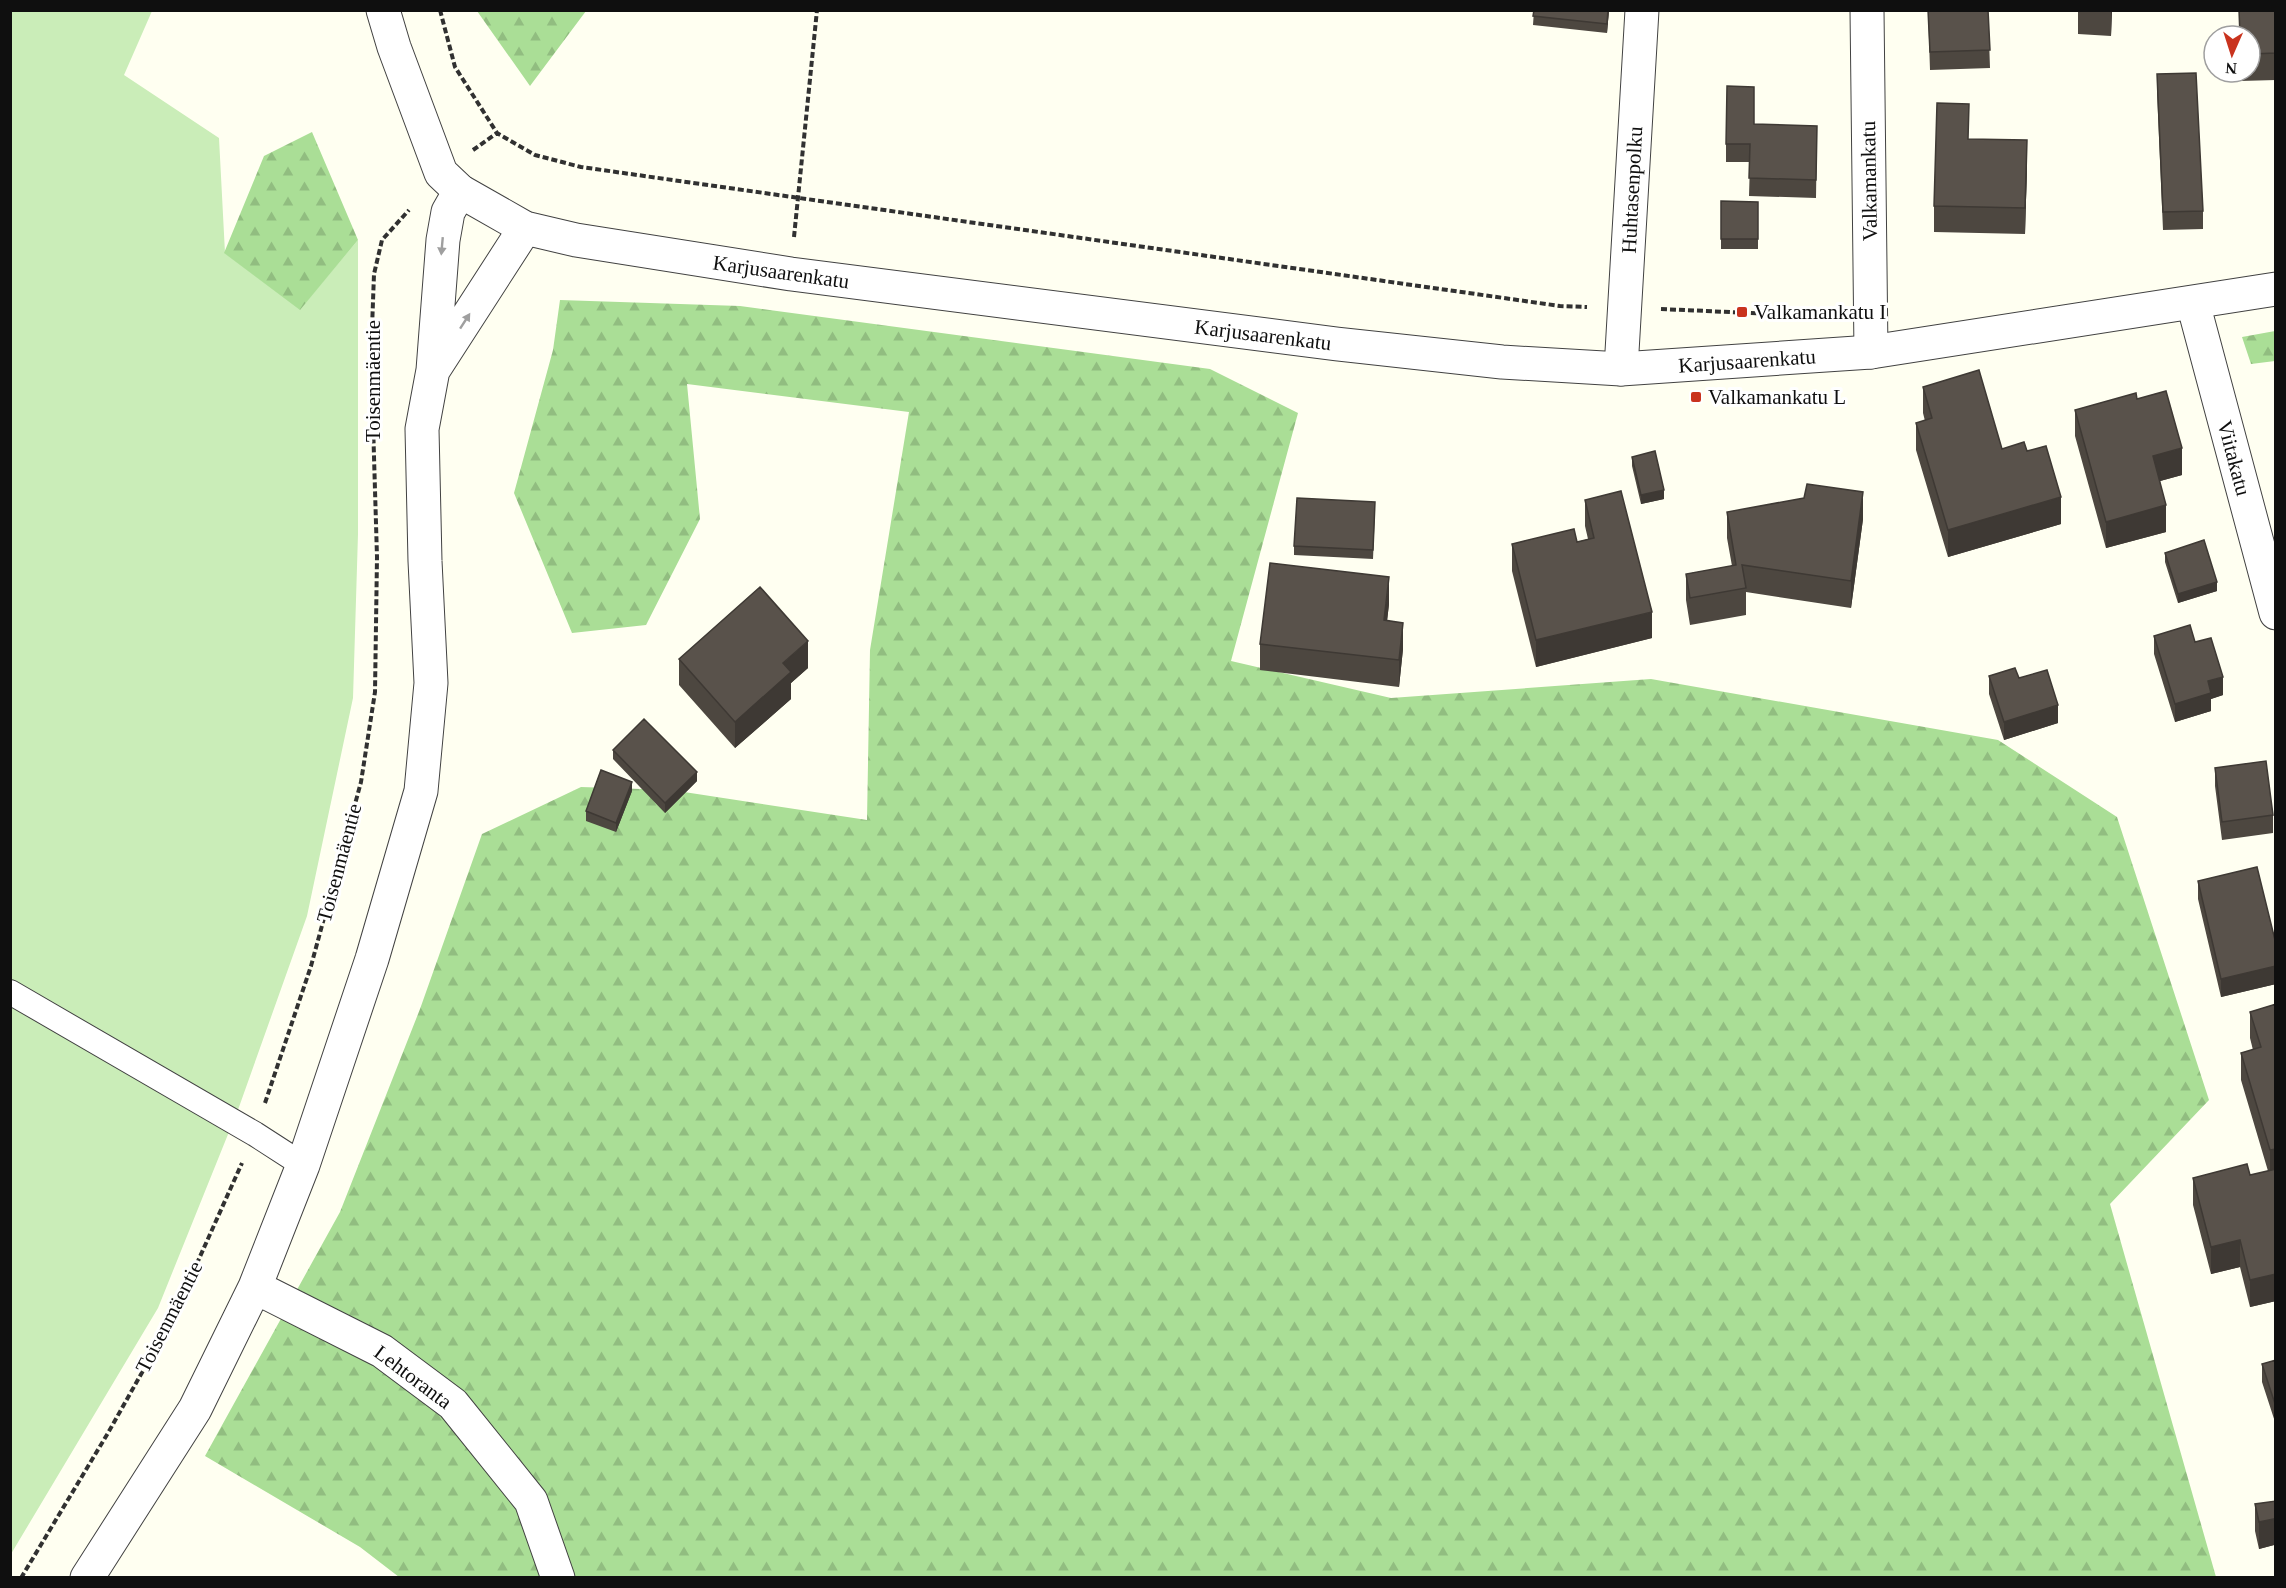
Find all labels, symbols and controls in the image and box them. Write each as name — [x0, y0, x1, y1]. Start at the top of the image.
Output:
north arrow — [2202, 24, 2262, 84]
text: N — [2225, 60, 2237, 77]
street label: Valkamankatu — [1856, 120, 1882, 241]
street label: Huhtasenpolku — [1617, 125, 1647, 254]
one-way arrow — [437, 237, 447, 256]
street label: Karjusaarenkatu — [711, 251, 851, 294]
place label: Valkamankatu I — [1754, 300, 1886, 324]
marker: Valkamankatu I — [1735, 305, 1749, 319]
one-way arrow — [460, 313, 471, 329]
street label: Karjusaarenkatu — [1193, 315, 1333, 355]
street label: Toisenmäentie — [361, 320, 385, 442]
street label: Karjusaarenkatu — [1678, 344, 1817, 378]
place label: Valkamankatu L — [1708, 385, 1846, 409]
marker: Valkamankatu L — [1689, 390, 1703, 404]
street label: Viitakatu — [2212, 418, 2256, 499]
street label: Toisenmäentie — [312, 801, 366, 925]
street label: Toisenmäentie — [131, 1257, 207, 1377]
street label: Lehtoranta — [369, 1340, 457, 1414]

